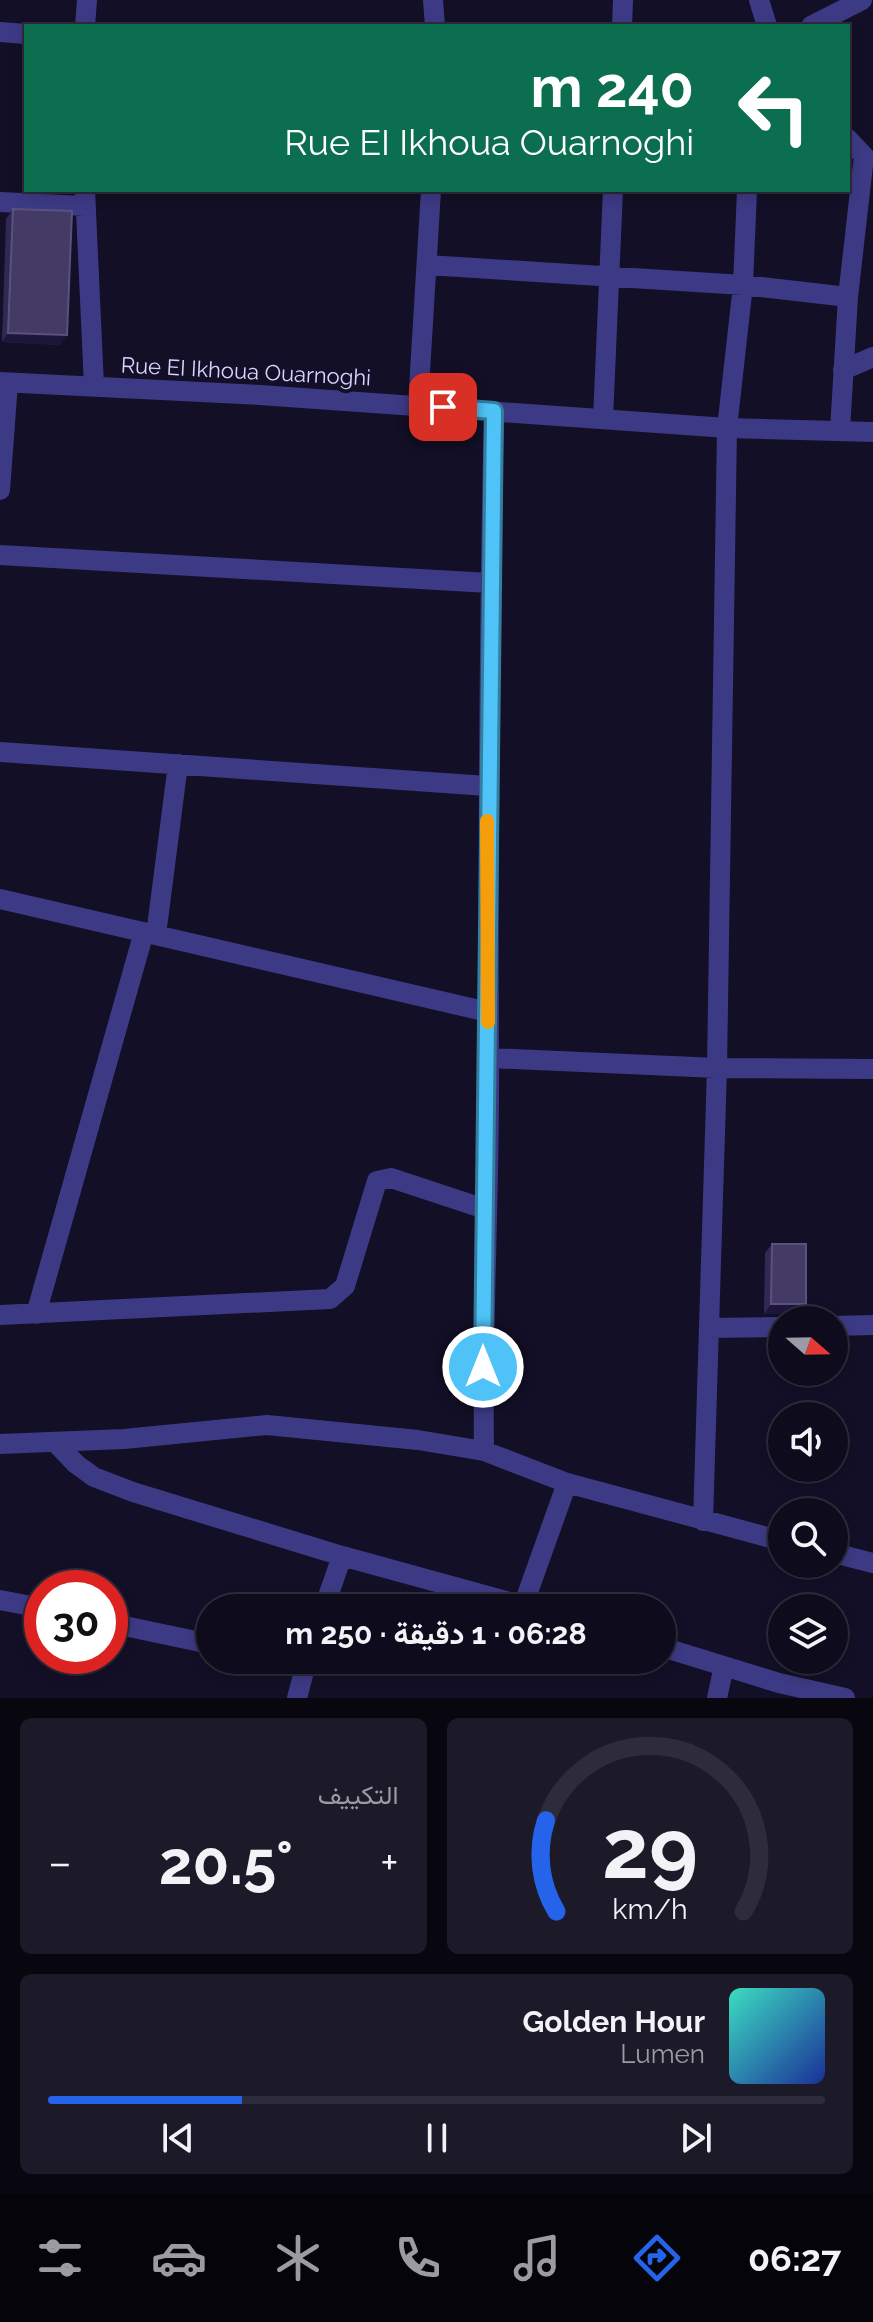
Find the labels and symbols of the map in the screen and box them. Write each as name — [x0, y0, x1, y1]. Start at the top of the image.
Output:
street label: Rue EI Ikhoua Ouarnoghi — [120, 351, 372, 391]
pin — [409, 373, 477, 441]
north arrow — [768, 1306, 848, 1386]
position arrow — [441, 1325, 525, 1409]
speed limit sign: 30 — [24, 1570, 128, 1674]

